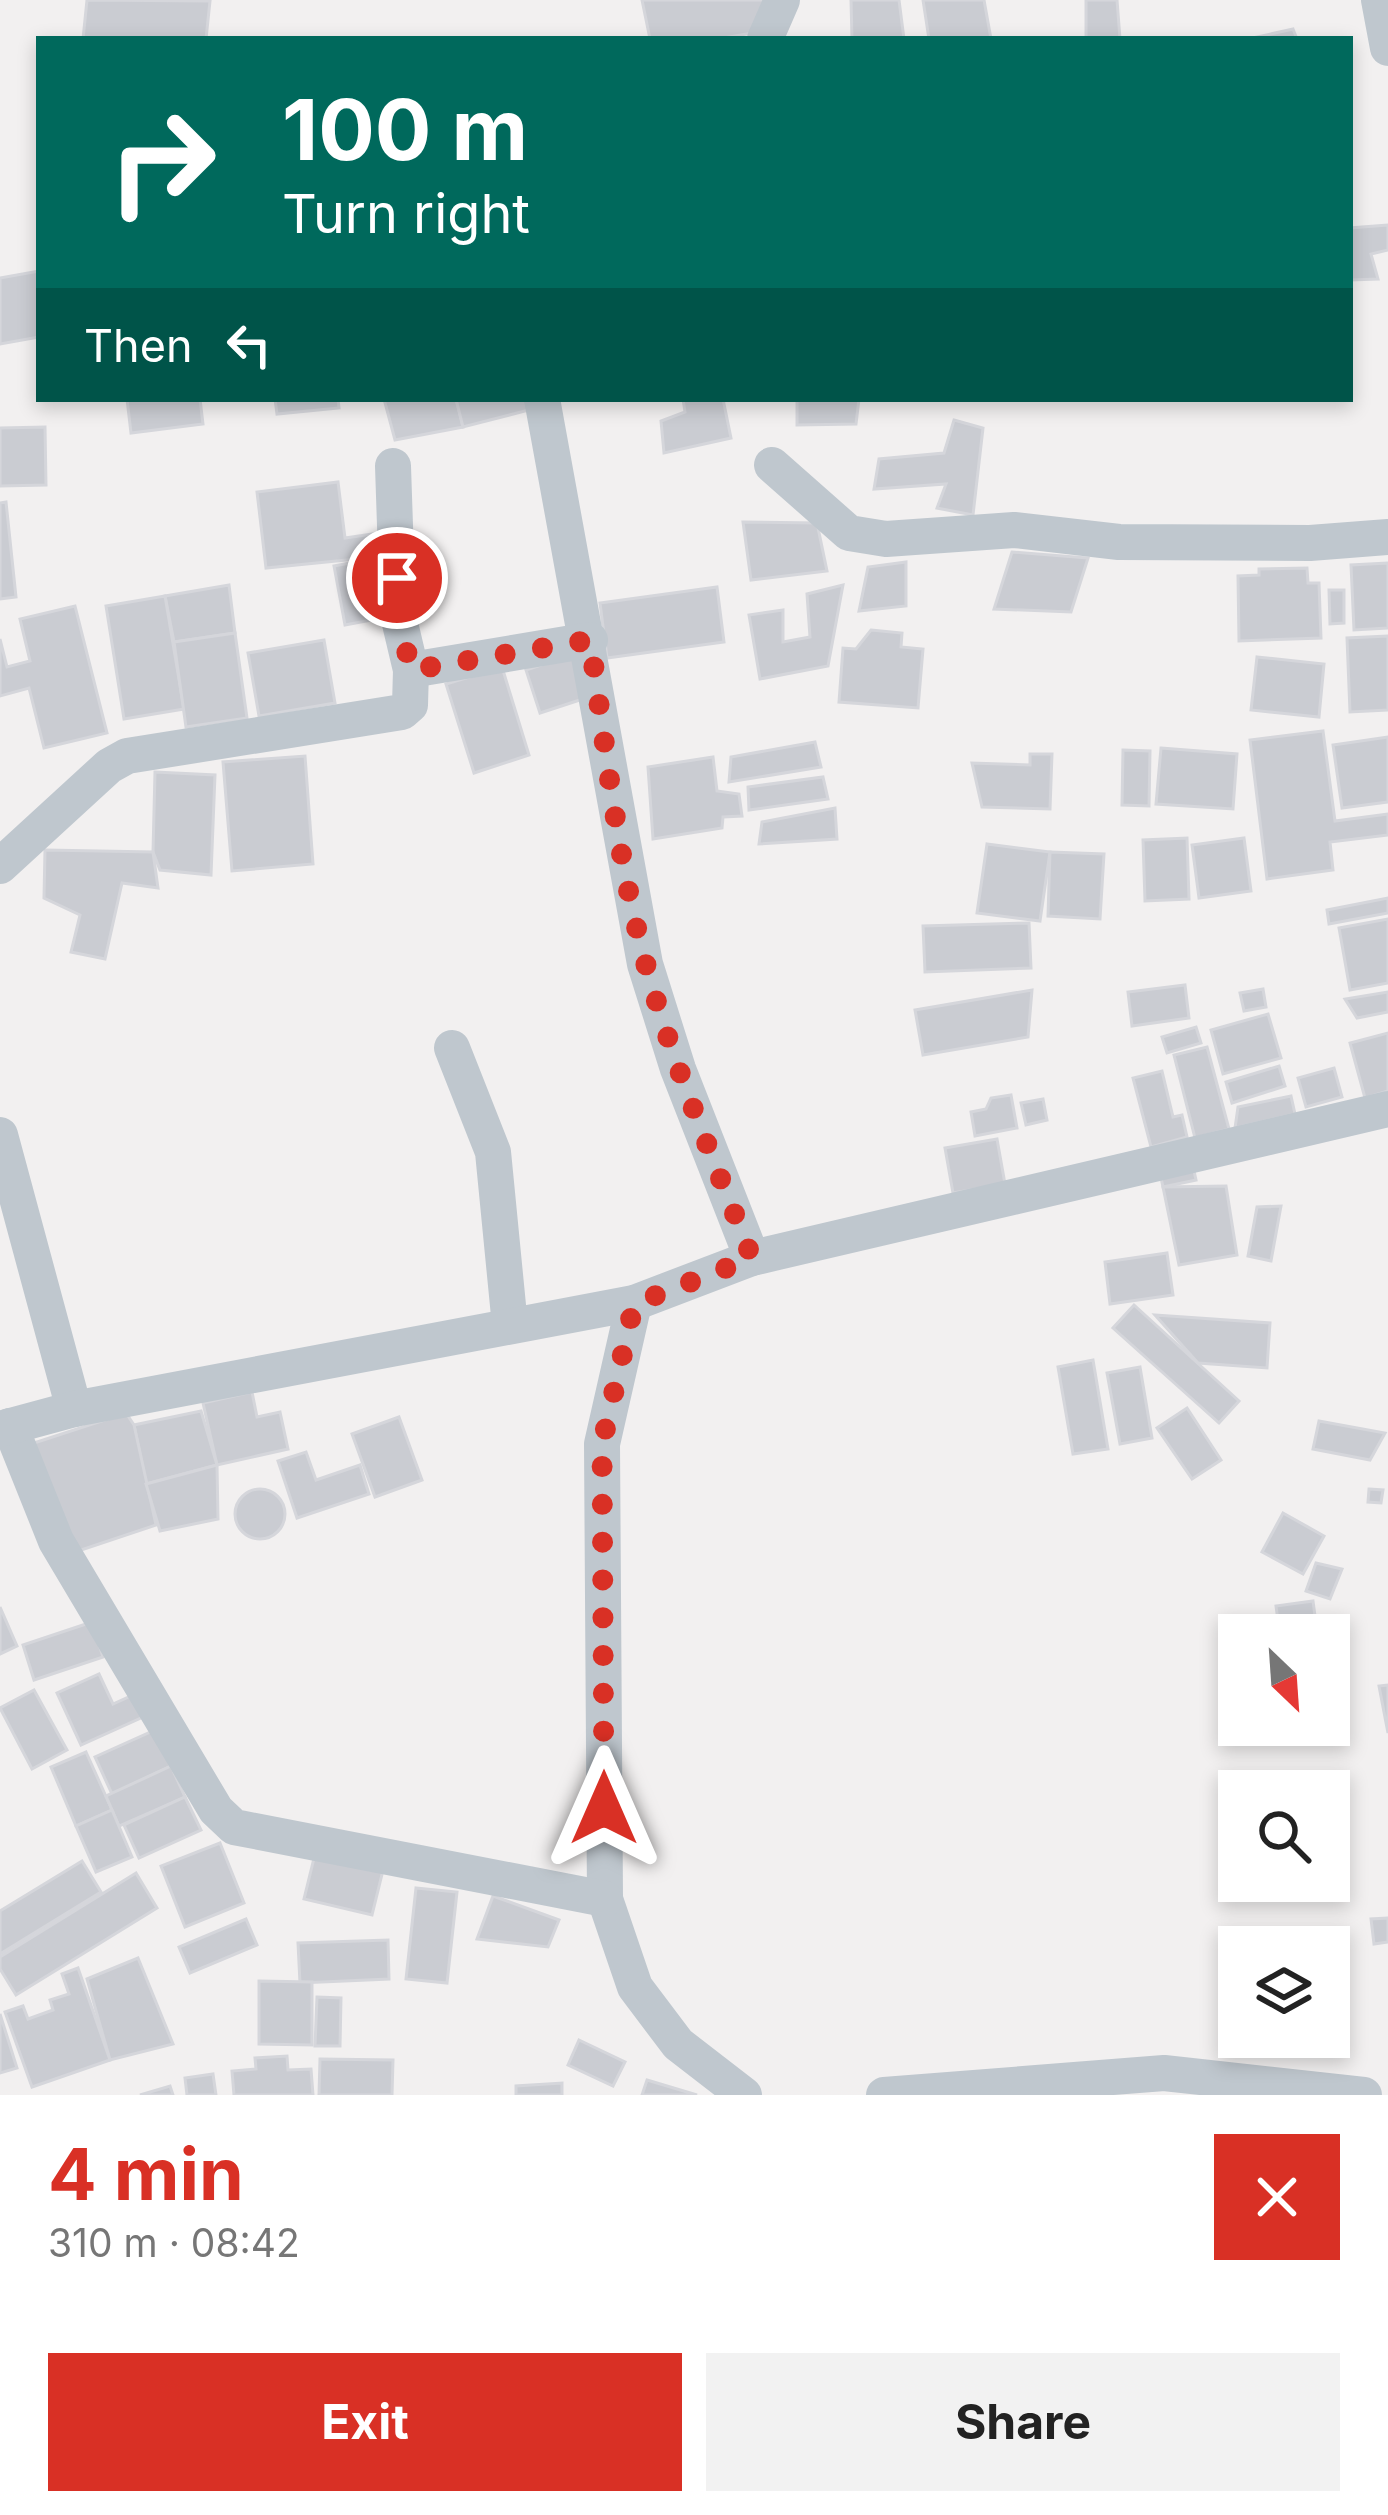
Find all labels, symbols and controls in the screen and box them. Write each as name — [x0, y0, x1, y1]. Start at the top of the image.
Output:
text: 100 m — [282, 79, 528, 180]
icon: right — [84, 84, 240, 240]
text: Turn right — [282, 181, 530, 246]
icon: left — [216, 312, 282, 378]
text: Then — [84, 318, 192, 373]
pin — [346, 527, 448, 629]
icon: arrive — [364, 545, 430, 611]
north arrow — [1218, 1614, 1350, 1746]
map controls — [1218, 1614, 1350, 2058]
position arrow — [541, 1745, 667, 1871]
button: search — [1218, 1770, 1350, 1902]
button: layers — [1218, 1926, 1350, 2058]
text: 4 min — [48, 2130, 244, 2217]
button: close — [1214, 2134, 1340, 2260]
text: 310 m · 08:42 — [48, 2219, 300, 2266]
button: Exit — [48, 2353, 682, 2491]
button: Share — [706, 2353, 1340, 2491]

